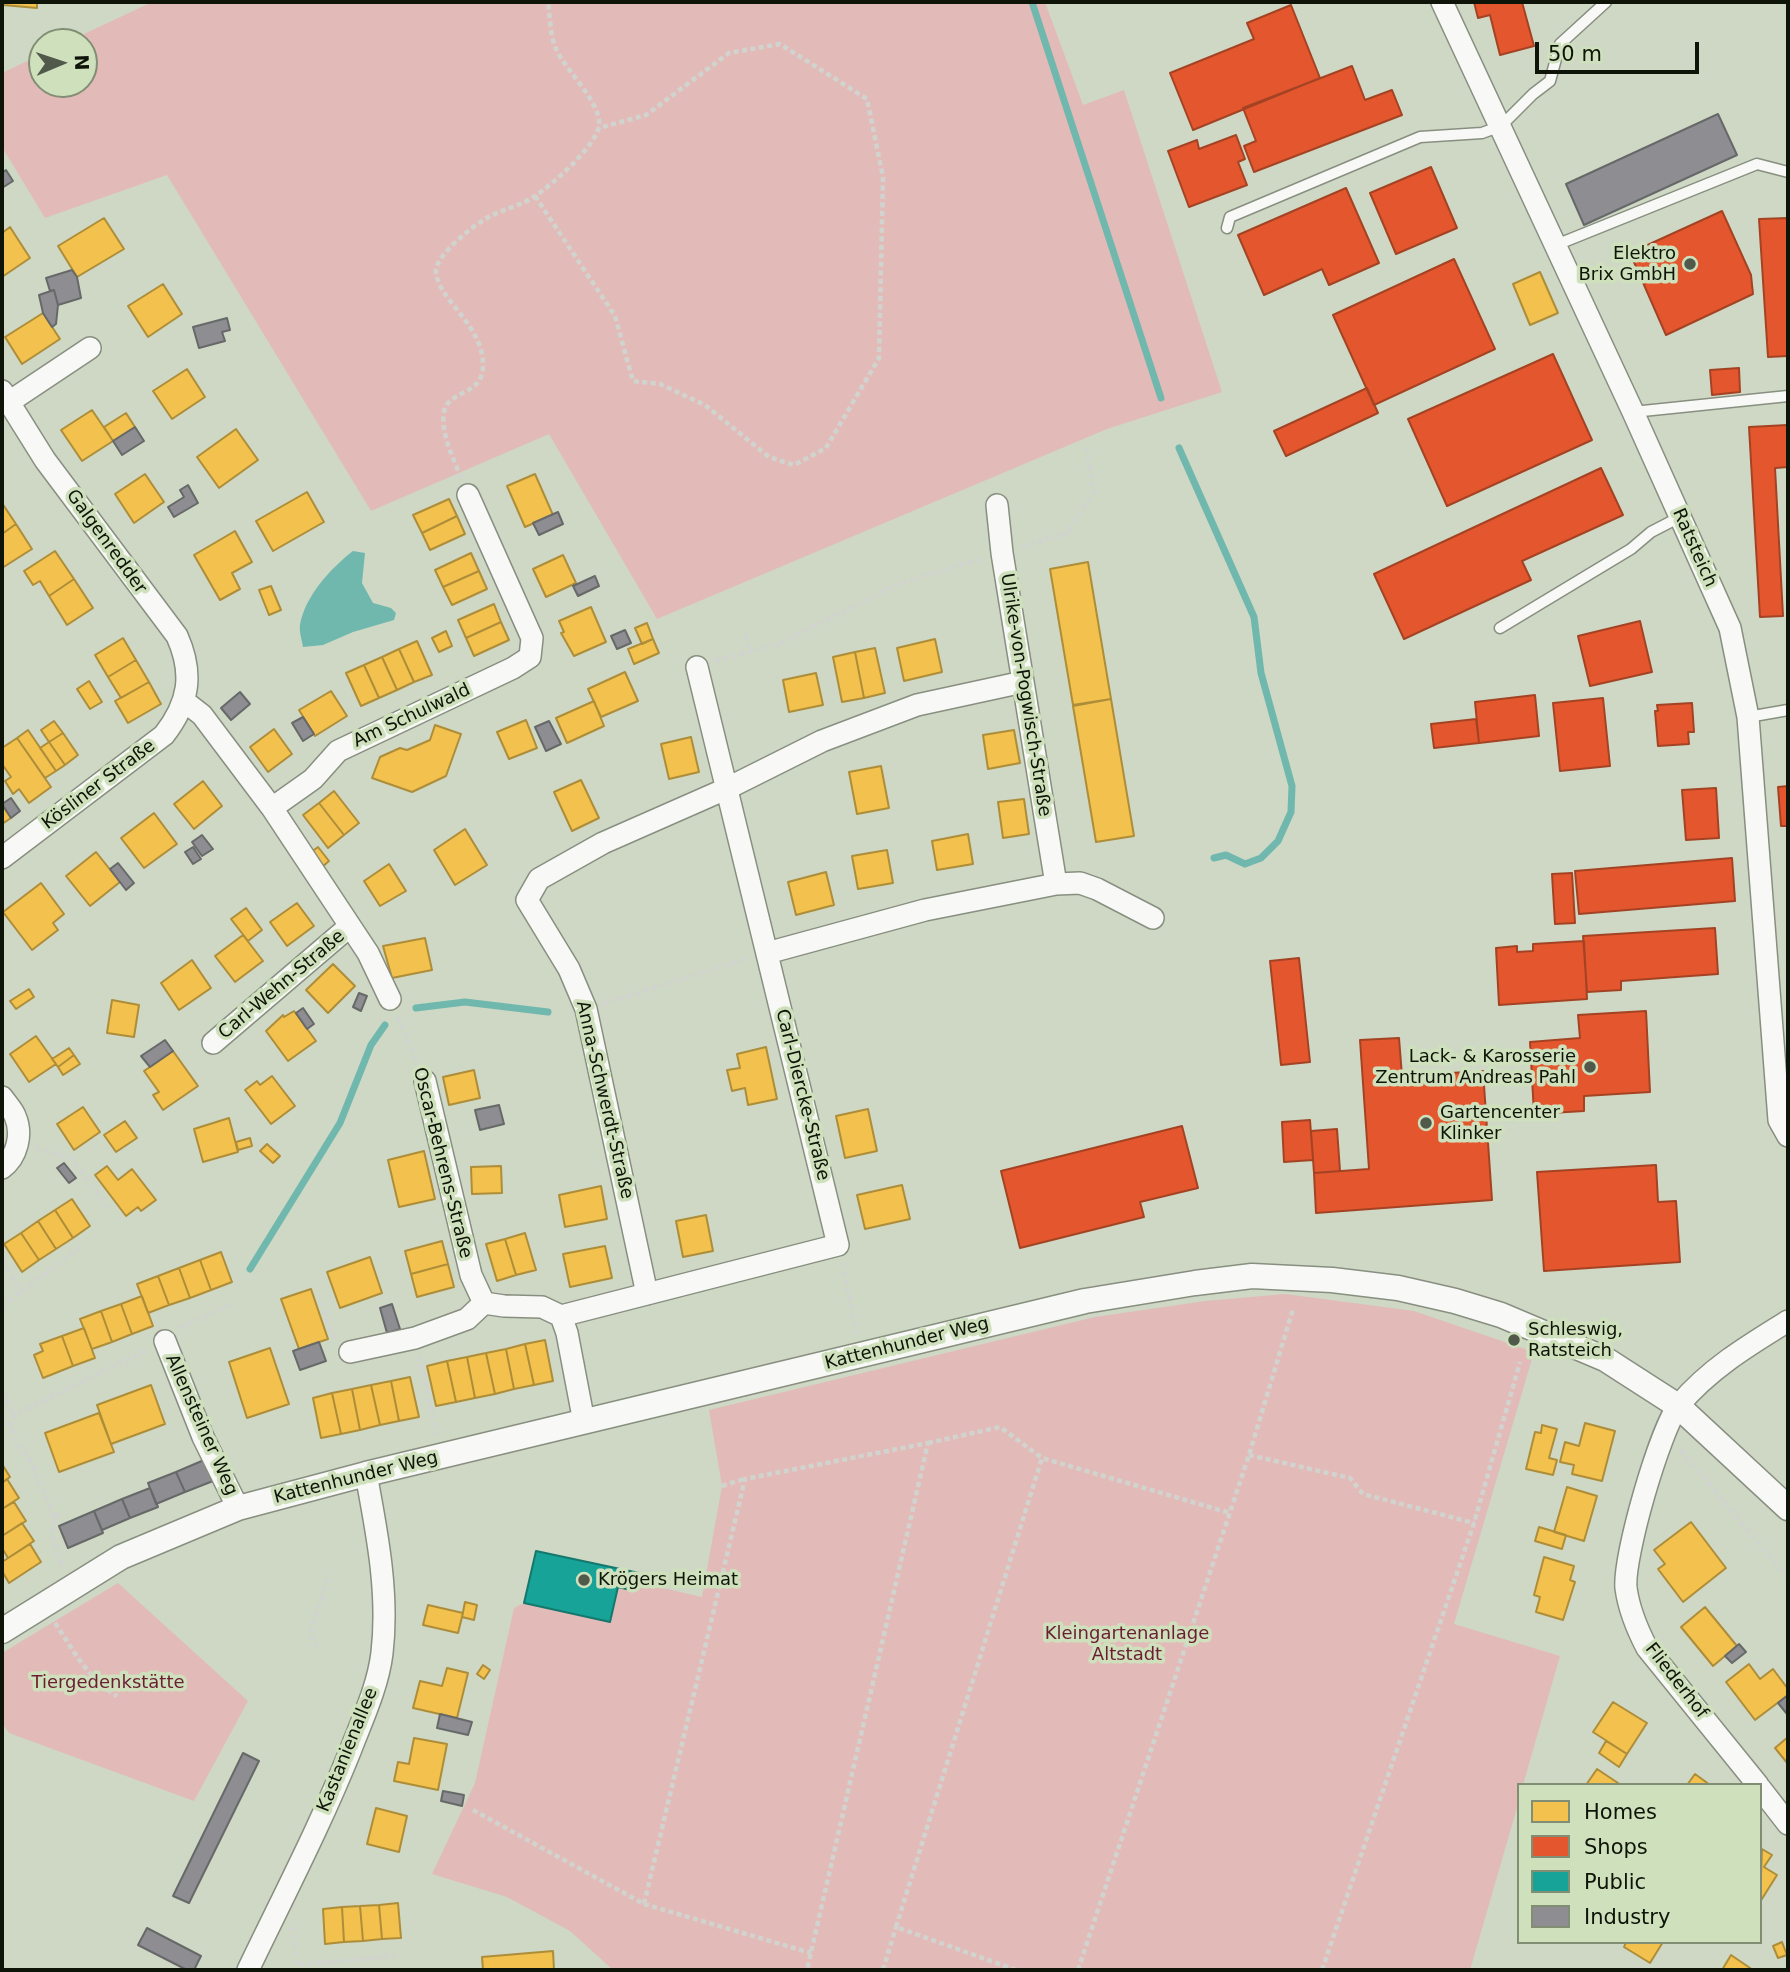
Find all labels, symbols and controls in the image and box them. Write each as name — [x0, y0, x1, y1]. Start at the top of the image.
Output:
north arrow — [28, 28, 98, 98]
scale bar — [1538, 28, 1702, 72]
text: 50 m — [1548, 42, 1602, 66]
text: N — [71, 54, 93, 71]
place label: Elektro Brix GmbH — [1578, 243, 1676, 286]
marker: Elektro Brix GmbH — [1682, 256, 1698, 272]
street label: Galgenredder — [61, 486, 151, 598]
street label: Ratsteich — [1667, 505, 1721, 591]
street label: Ulrike-von-Pogwisch-Straße — [995, 572, 1055, 818]
street label: Am Schulwald — [350, 679, 474, 753]
street label: Kösliner Straße — [38, 735, 160, 835]
street label: Carl-Wehn-Straße — [214, 926, 350, 1044]
street label: Anna-Schwerdt-Straße — [571, 999, 637, 1201]
street label: Carl-Diercke-Straße — [770, 1007, 834, 1183]
place label: Lack- & Karosserie Zentrum Andreas Pahl — [1375, 1046, 1576, 1088]
marker: Lack- & Karosserie Zentrum Andreas Pahl — [1582, 1059, 1598, 1075]
street label: Oscar-Behrens-Straße — [408, 1065, 476, 1261]
place label: Gartencenter Klinker — [1440, 1102, 1560, 1144]
marker: Gartencenter Klinker — [1418, 1115, 1434, 1131]
street label: Kattenhunder Weg — [823, 1313, 991, 1375]
place label: Schleswig, Ratsteich — [1528, 1319, 1623, 1362]
marker: Schleswig, Ratsteich — [1506, 1332, 1522, 1348]
street label: Allensteiner Weg — [160, 1351, 242, 1499]
street label: Kattenhunder Weg — [272, 1447, 440, 1509]
place label: Krögers Heimat — [598, 1569, 738, 1591]
marker: Krögers Heimat — [576, 1572, 592, 1588]
park label: Kleingartenanlage Altstadt — [1045, 1623, 1209, 1666]
street label: Fliederhof — [1640, 1639, 1712, 1723]
park label: Tiergedenkstätte — [31, 1672, 185, 1694]
street label: Kastanienallee — [313, 1685, 383, 1815]
legend — [1517, 1783, 1762, 1944]
text: Homes — [1584, 1800, 1657, 1824]
text: Shops — [1584, 1835, 1648, 1859]
text: Public — [1584, 1870, 1646, 1894]
text: Industry — [1584, 1905, 1670, 1929]

